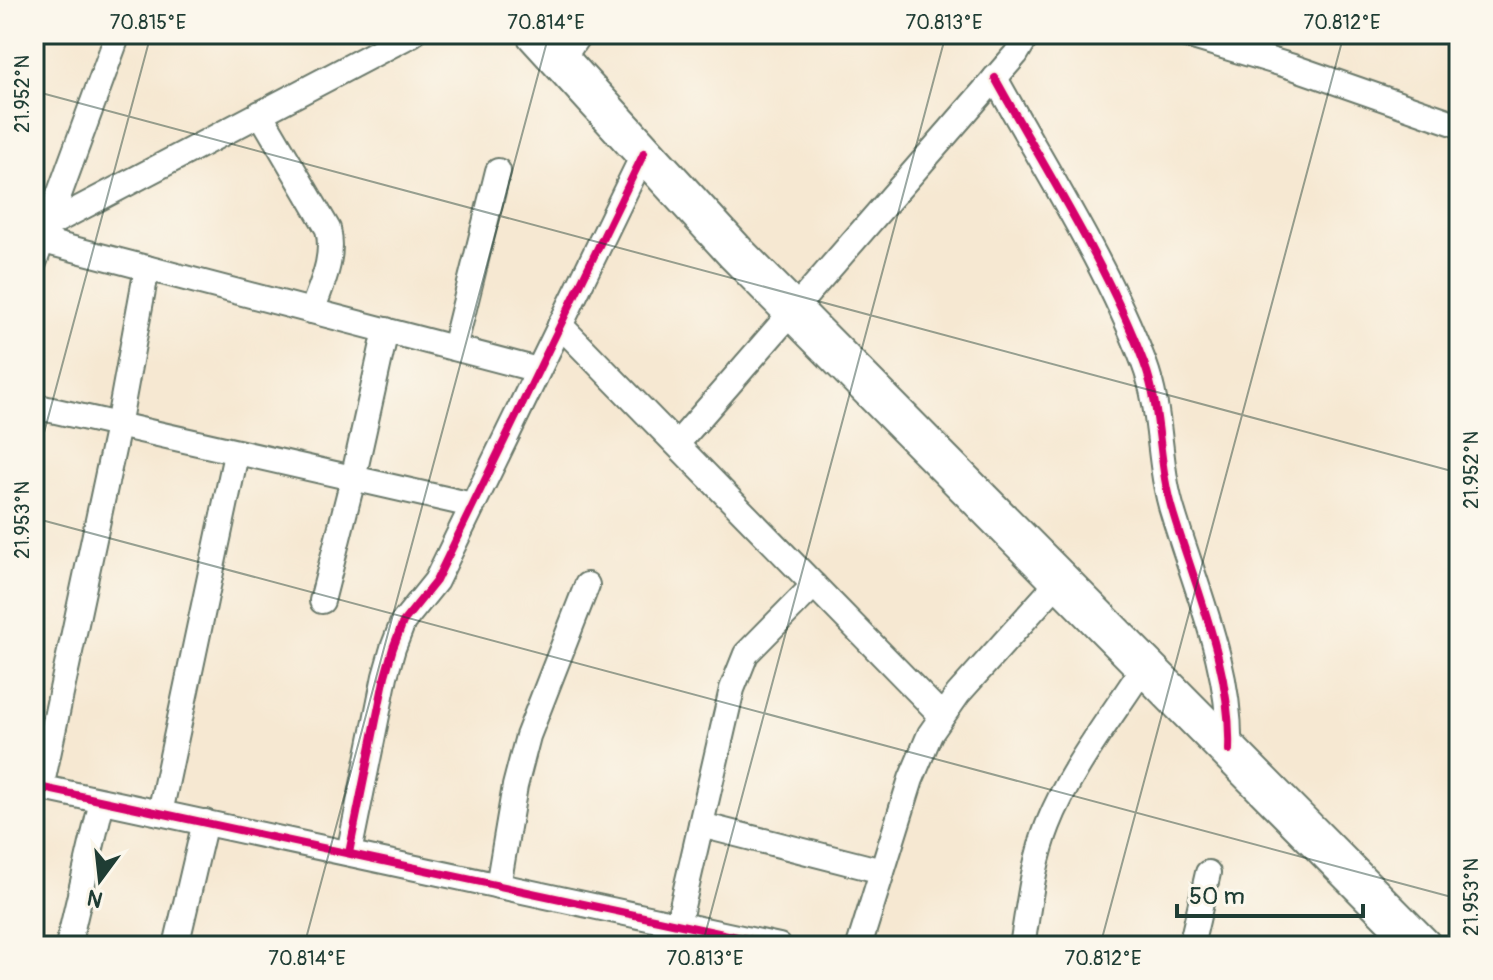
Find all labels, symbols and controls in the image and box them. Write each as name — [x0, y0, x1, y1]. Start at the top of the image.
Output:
text: 70.815°E — [110, 10, 186, 35]
text: 70.814°E — [507, 10, 585, 35]
text: 70.813°E — [906, 10, 982, 35]
text: 70.812°E — [1304, 10, 1380, 35]
text: 21.952°N — [10, 55, 35, 133]
text: 21.952°N — [1459, 431, 1484, 509]
text: 21.953°N — [10, 481, 35, 559]
north arrow — [60, 840, 140, 920]
text: 21.953°N — [1459, 858, 1484, 936]
scale bar — [1177, 868, 1363, 918]
text: 50 m — [1189, 882, 1245, 911]
text: N — [84, 883, 106, 914]
text: 70.814°E — [268, 946, 346, 971]
text: 70.813°E — [667, 946, 743, 971]
text: 70.812°E — [1065, 946, 1141, 971]

